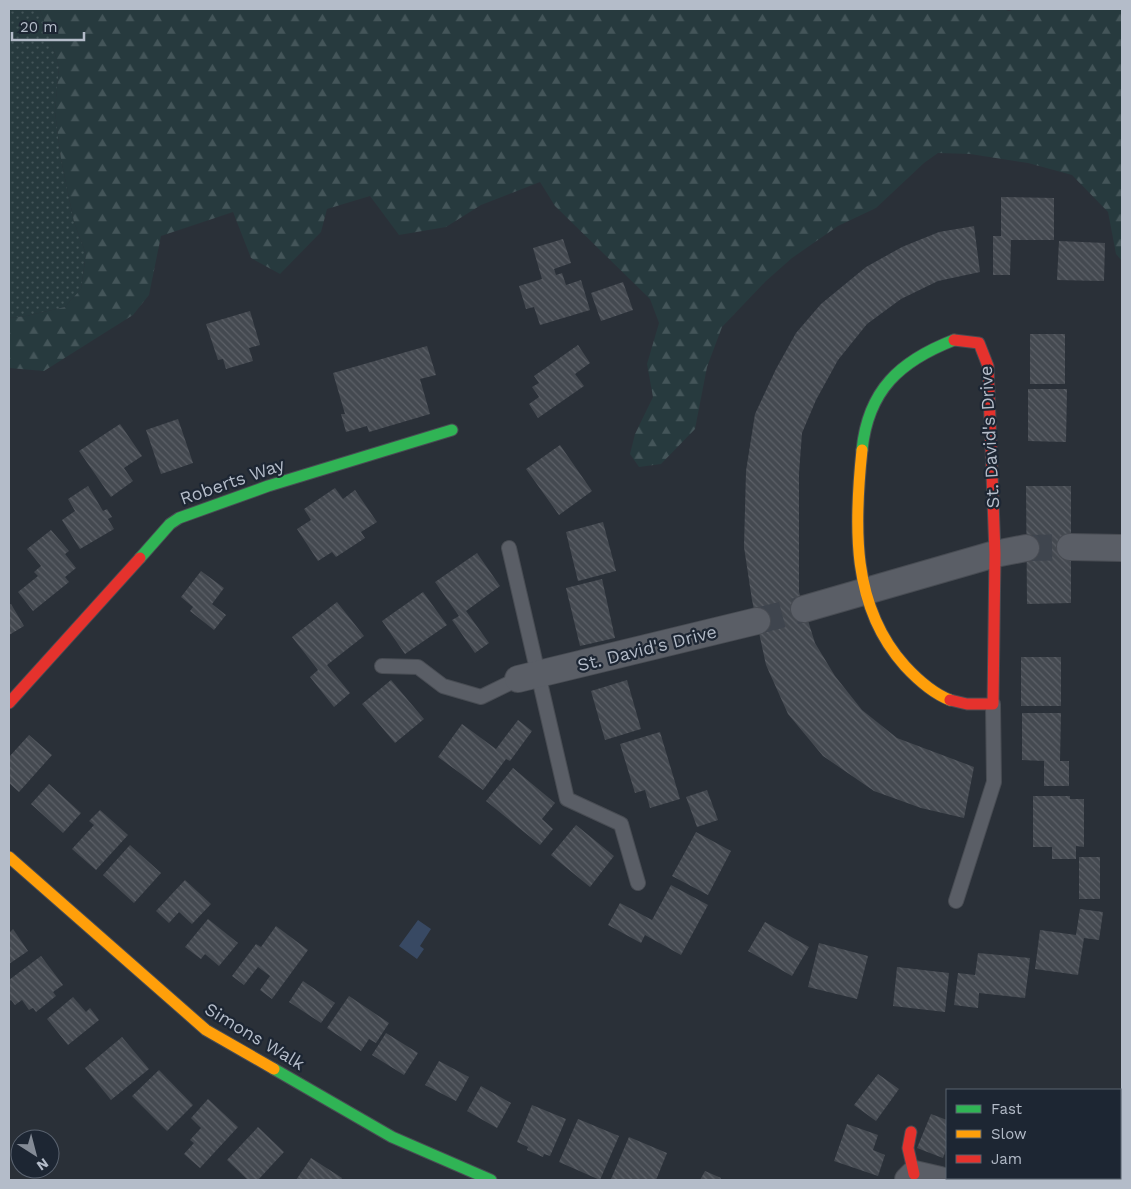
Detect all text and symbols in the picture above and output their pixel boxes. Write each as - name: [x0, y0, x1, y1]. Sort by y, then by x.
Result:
- scale bar: [12, 10, 85, 42]
- text: 20 m: [20, 18, 58, 36]
- street label: St. David's Drive: [975, 365, 1003, 509]
- street label: Roberts Way: [177, 453, 288, 509]
- street label: St. David's Drive: [575, 621, 719, 675]
- street label: Simons Walk: [201, 998, 309, 1074]
- legend: [946, 1089, 1121, 1179]
- text: Fast: [991, 1100, 1023, 1118]
- text: Slow: [991, 1125, 1027, 1143]
- north arrow: [10, 1129, 60, 1179]
- text: Jam: [991, 1150, 1022, 1168]
- text: N: [34, 1155, 52, 1174]

